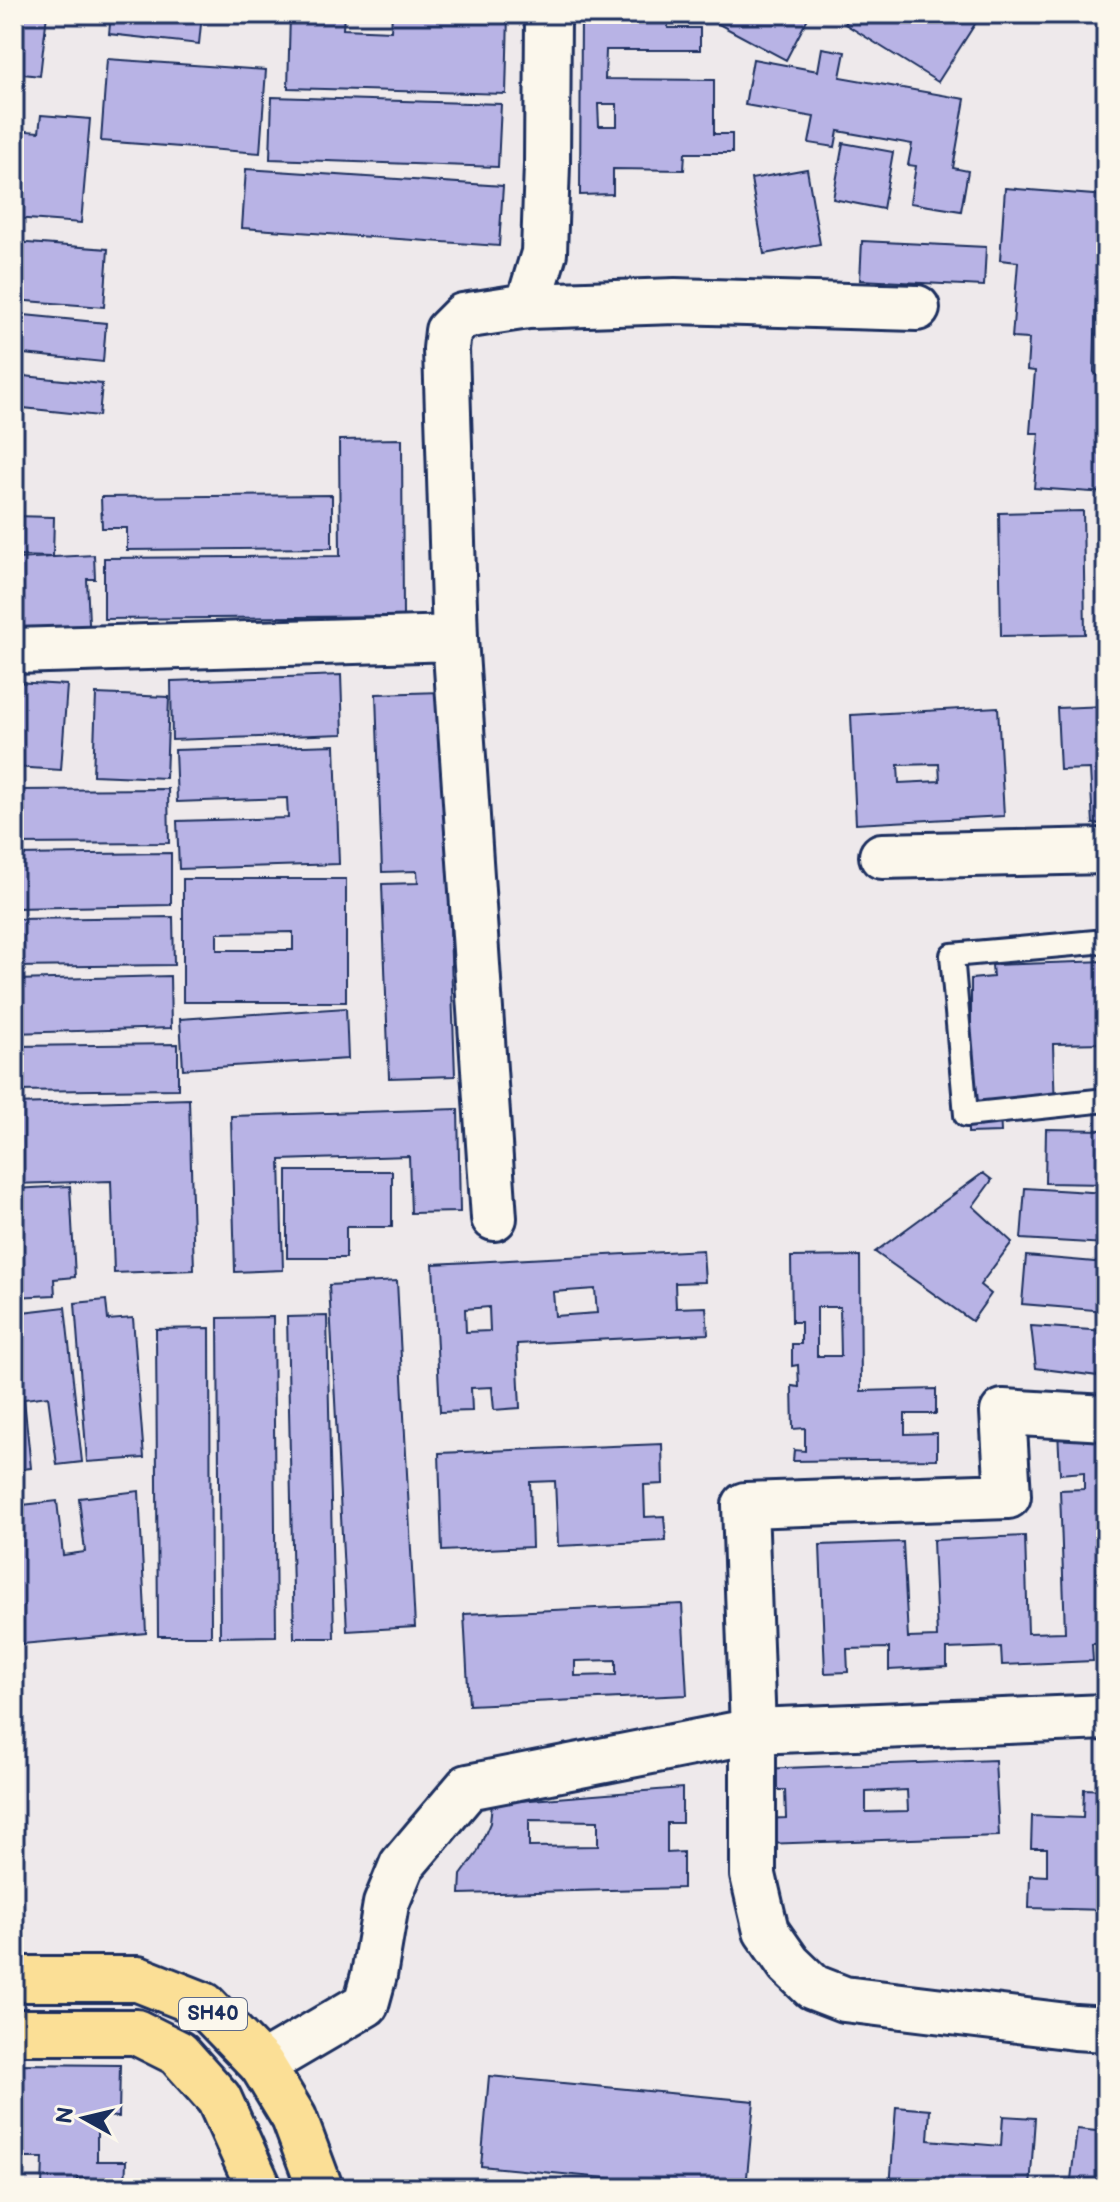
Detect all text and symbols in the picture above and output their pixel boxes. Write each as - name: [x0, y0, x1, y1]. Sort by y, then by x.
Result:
- road number: SH40: [179, 1998, 247, 2030]
- north arrow: [44, 2078, 124, 2158]
- text: N: [51, 2105, 80, 2125]

